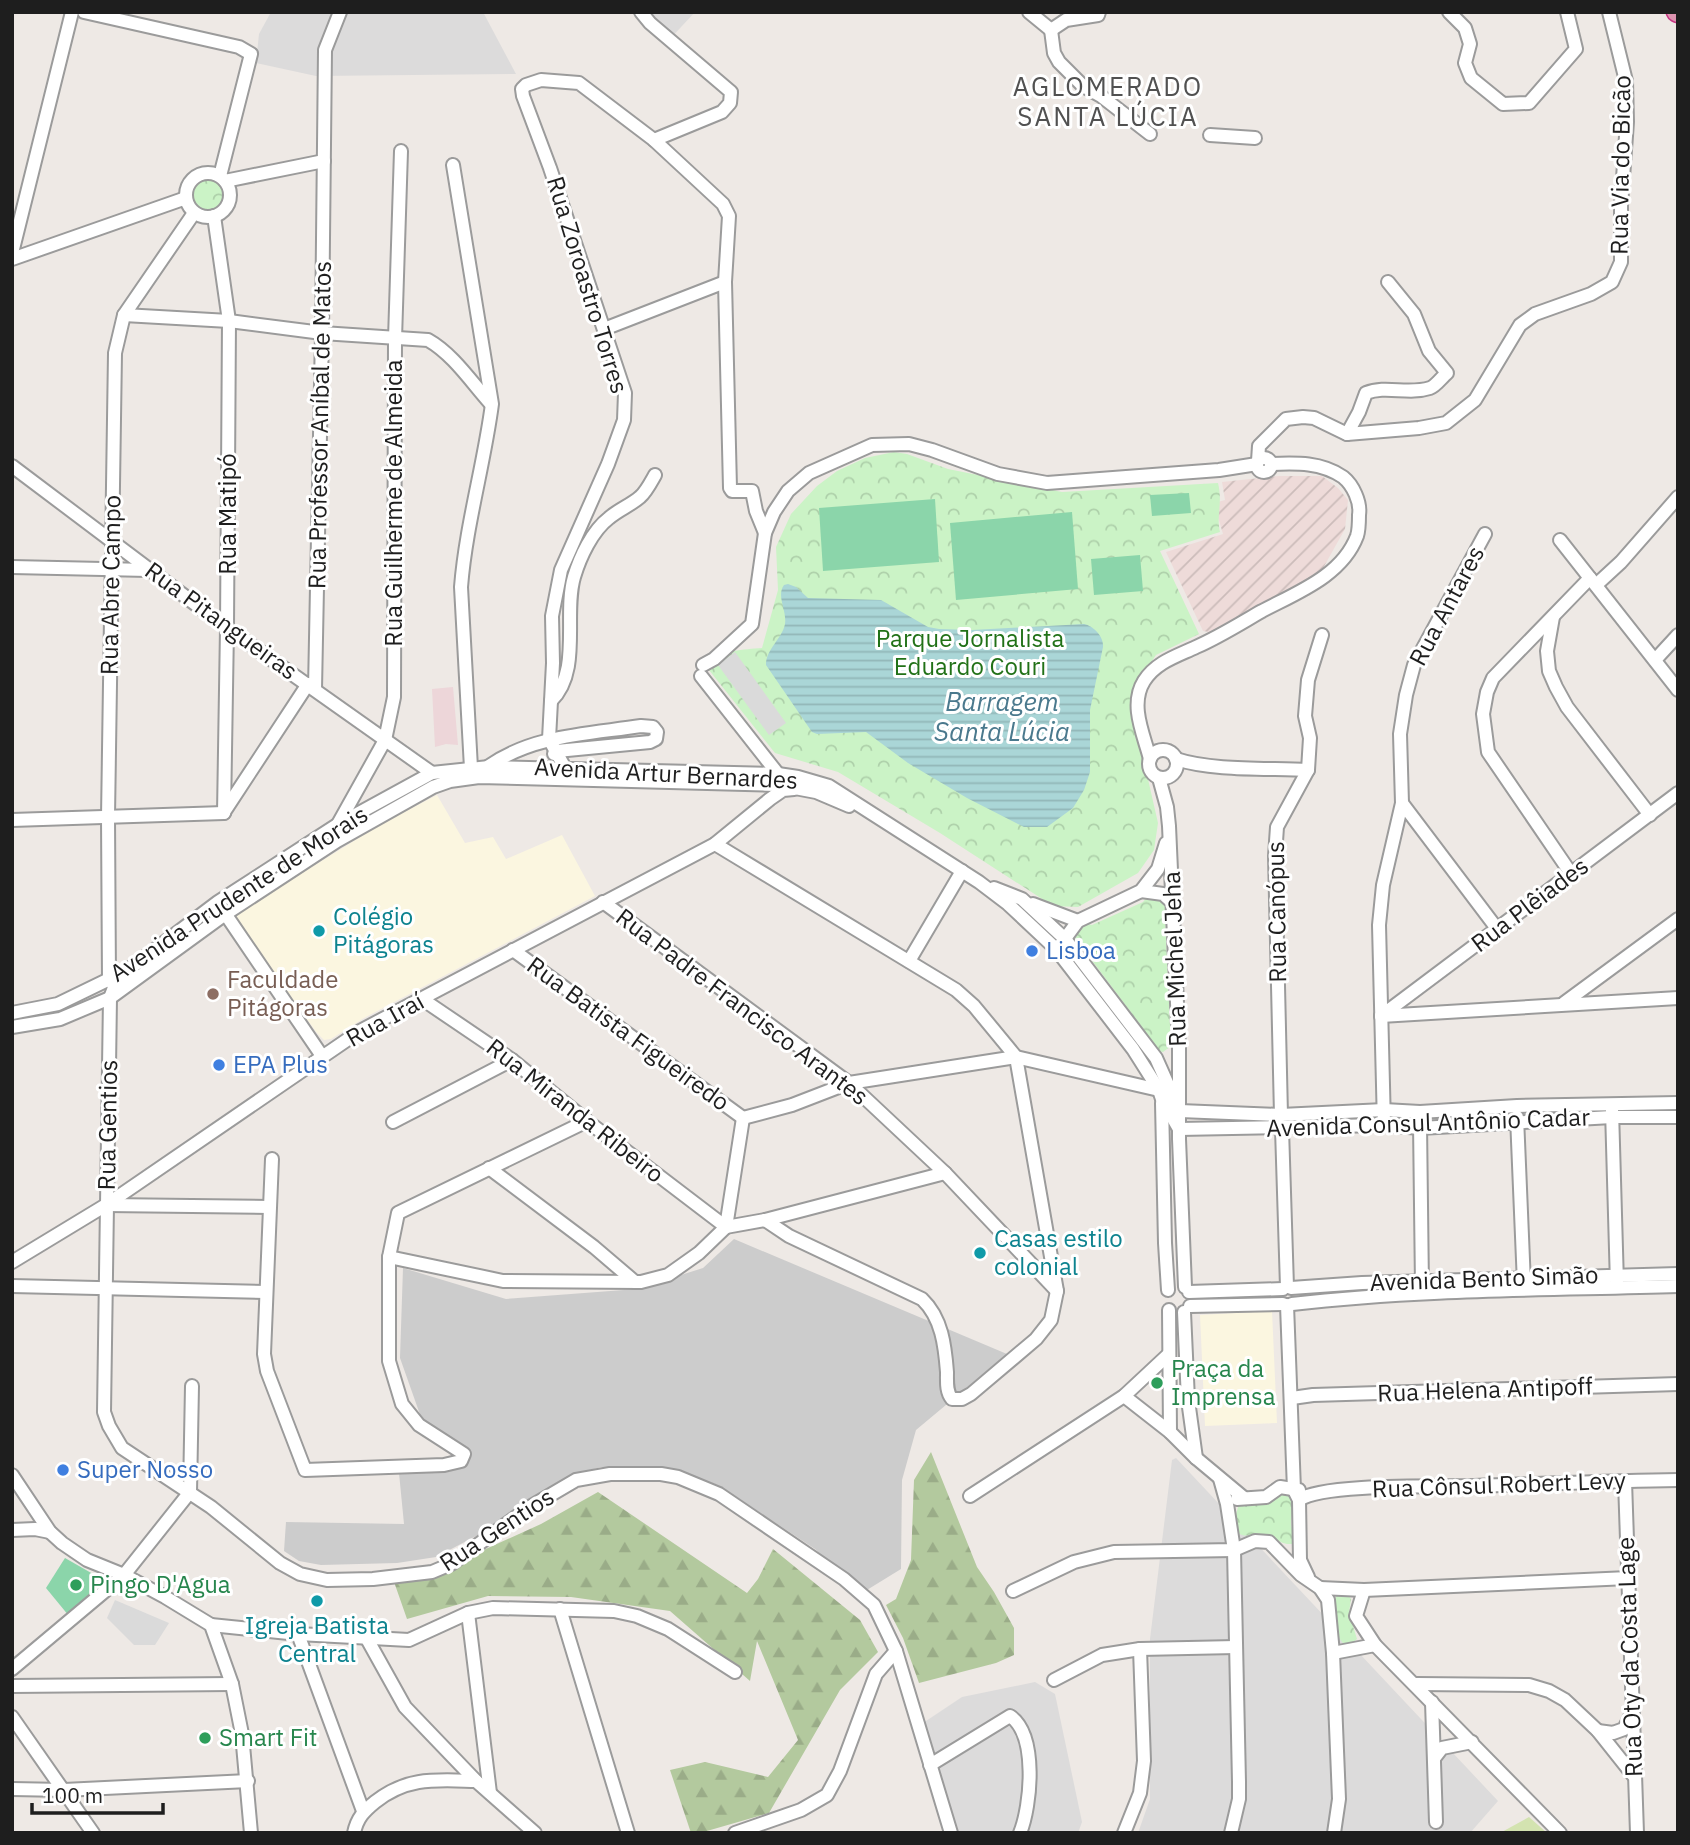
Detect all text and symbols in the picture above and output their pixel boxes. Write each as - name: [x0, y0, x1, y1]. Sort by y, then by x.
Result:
- district label: AGLOMERADO SANTA LÚCIA: [1013, 69, 1203, 133]
- street label: Rua Via do Bicão: [1602, 75, 1638, 255]
- street label: Rua Zoroastro Torres: [540, 172, 636, 397]
- street label: Rua Professor Aníbal de Matos: [300, 261, 338, 589]
- street label: Rua Guilherme de Almeida: [377, 359, 409, 647]
- street label: Rua Matipó: [211, 453, 243, 575]
- street label: Rua Abre Campo: [92, 495, 128, 675]
- street label: Rua Antares: [1401, 540, 1491, 671]
- street label: Rua Pitangueiras: [139, 554, 304, 686]
- park label: Parque Jornalista Eduardo Couri: [876, 622, 1064, 682]
- water label: Barragem Santa Lúcia: [934, 684, 1070, 748]
- street label: Avenida Artur Bernardes: [533, 750, 799, 796]
- street label: Avenida Prudente de Morais: [103, 798, 374, 989]
- street label: Rua Canópus: [1259, 841, 1293, 983]
- street label: Rua Plêiades: [1464, 849, 1595, 959]
- street label: Rua Michel Jeha: [1155, 870, 1193, 1047]
- place label: Colégio Pitágoras: [333, 900, 434, 960]
- street label: Rua Padre Francisco Arantes: [610, 901, 875, 1112]
- marker: Colégio Pitágoras: [311, 923, 327, 939]
- place label: Lisboa: [1046, 934, 1116, 966]
- marker: Lisboa: [1024, 943, 1040, 959]
- street label: Rua Batista Figueiredo: [521, 949, 736, 1118]
- place label: Faculdade Pitágoras: [227, 963, 338, 1023]
- street label: Rua Iraí: [340, 985, 429, 1054]
- marker: Faculdade Pitágoras: [205, 986, 221, 1002]
- street label: Rua Miranda Ribeiro: [480, 1031, 671, 1190]
- place label: EPA Plus: [233, 1048, 328, 1080]
- marker: EPA Plus: [211, 1057, 227, 1073]
- street label: Rua Gentios: [90, 1059, 124, 1191]
- street label: Avenida Consul Antônio Cadar: [1266, 1100, 1591, 1144]
- place label: Casas estilo colonial: [994, 1222, 1123, 1282]
- marker: Casas estilo colonial: [972, 1245, 988, 1261]
- street label: Avenida Bento Simão: [1369, 1258, 1599, 1298]
- place label: Praça da Imprensa: [1171, 1352, 1276, 1412]
- street label: Rua Helena Antipoff: [1377, 1369, 1594, 1409]
- marker: Praça da Imprensa: [1149, 1375, 1165, 1391]
- place label: Super Nosso: [77, 1453, 213, 1485]
- marker: Super Nosso: [55, 1462, 71, 1478]
- street label: Rua Cônsul Robert Levy: [1371, 1464, 1626, 1504]
- street label: Rua Gentios: [433, 1480, 560, 1578]
- street label: Rua Oty da Costa Lage: [1609, 1536, 1649, 1778]
- place label: Pingo D'Agua: [90, 1568, 231, 1600]
- marker: Pingo D'Agua: [68, 1577, 84, 1593]
- marker: Igreja Batista Central: [309, 1593, 325, 1609]
- place label: Igreja Batista Central: [245, 1609, 389, 1669]
- place label: Smart Fit: [219, 1721, 318, 1753]
- marker: Smart Fit: [197, 1730, 213, 1746]
- scale bar: [32, 1772, 163, 1816]
- text: 100 m: [42, 1781, 103, 1809]

